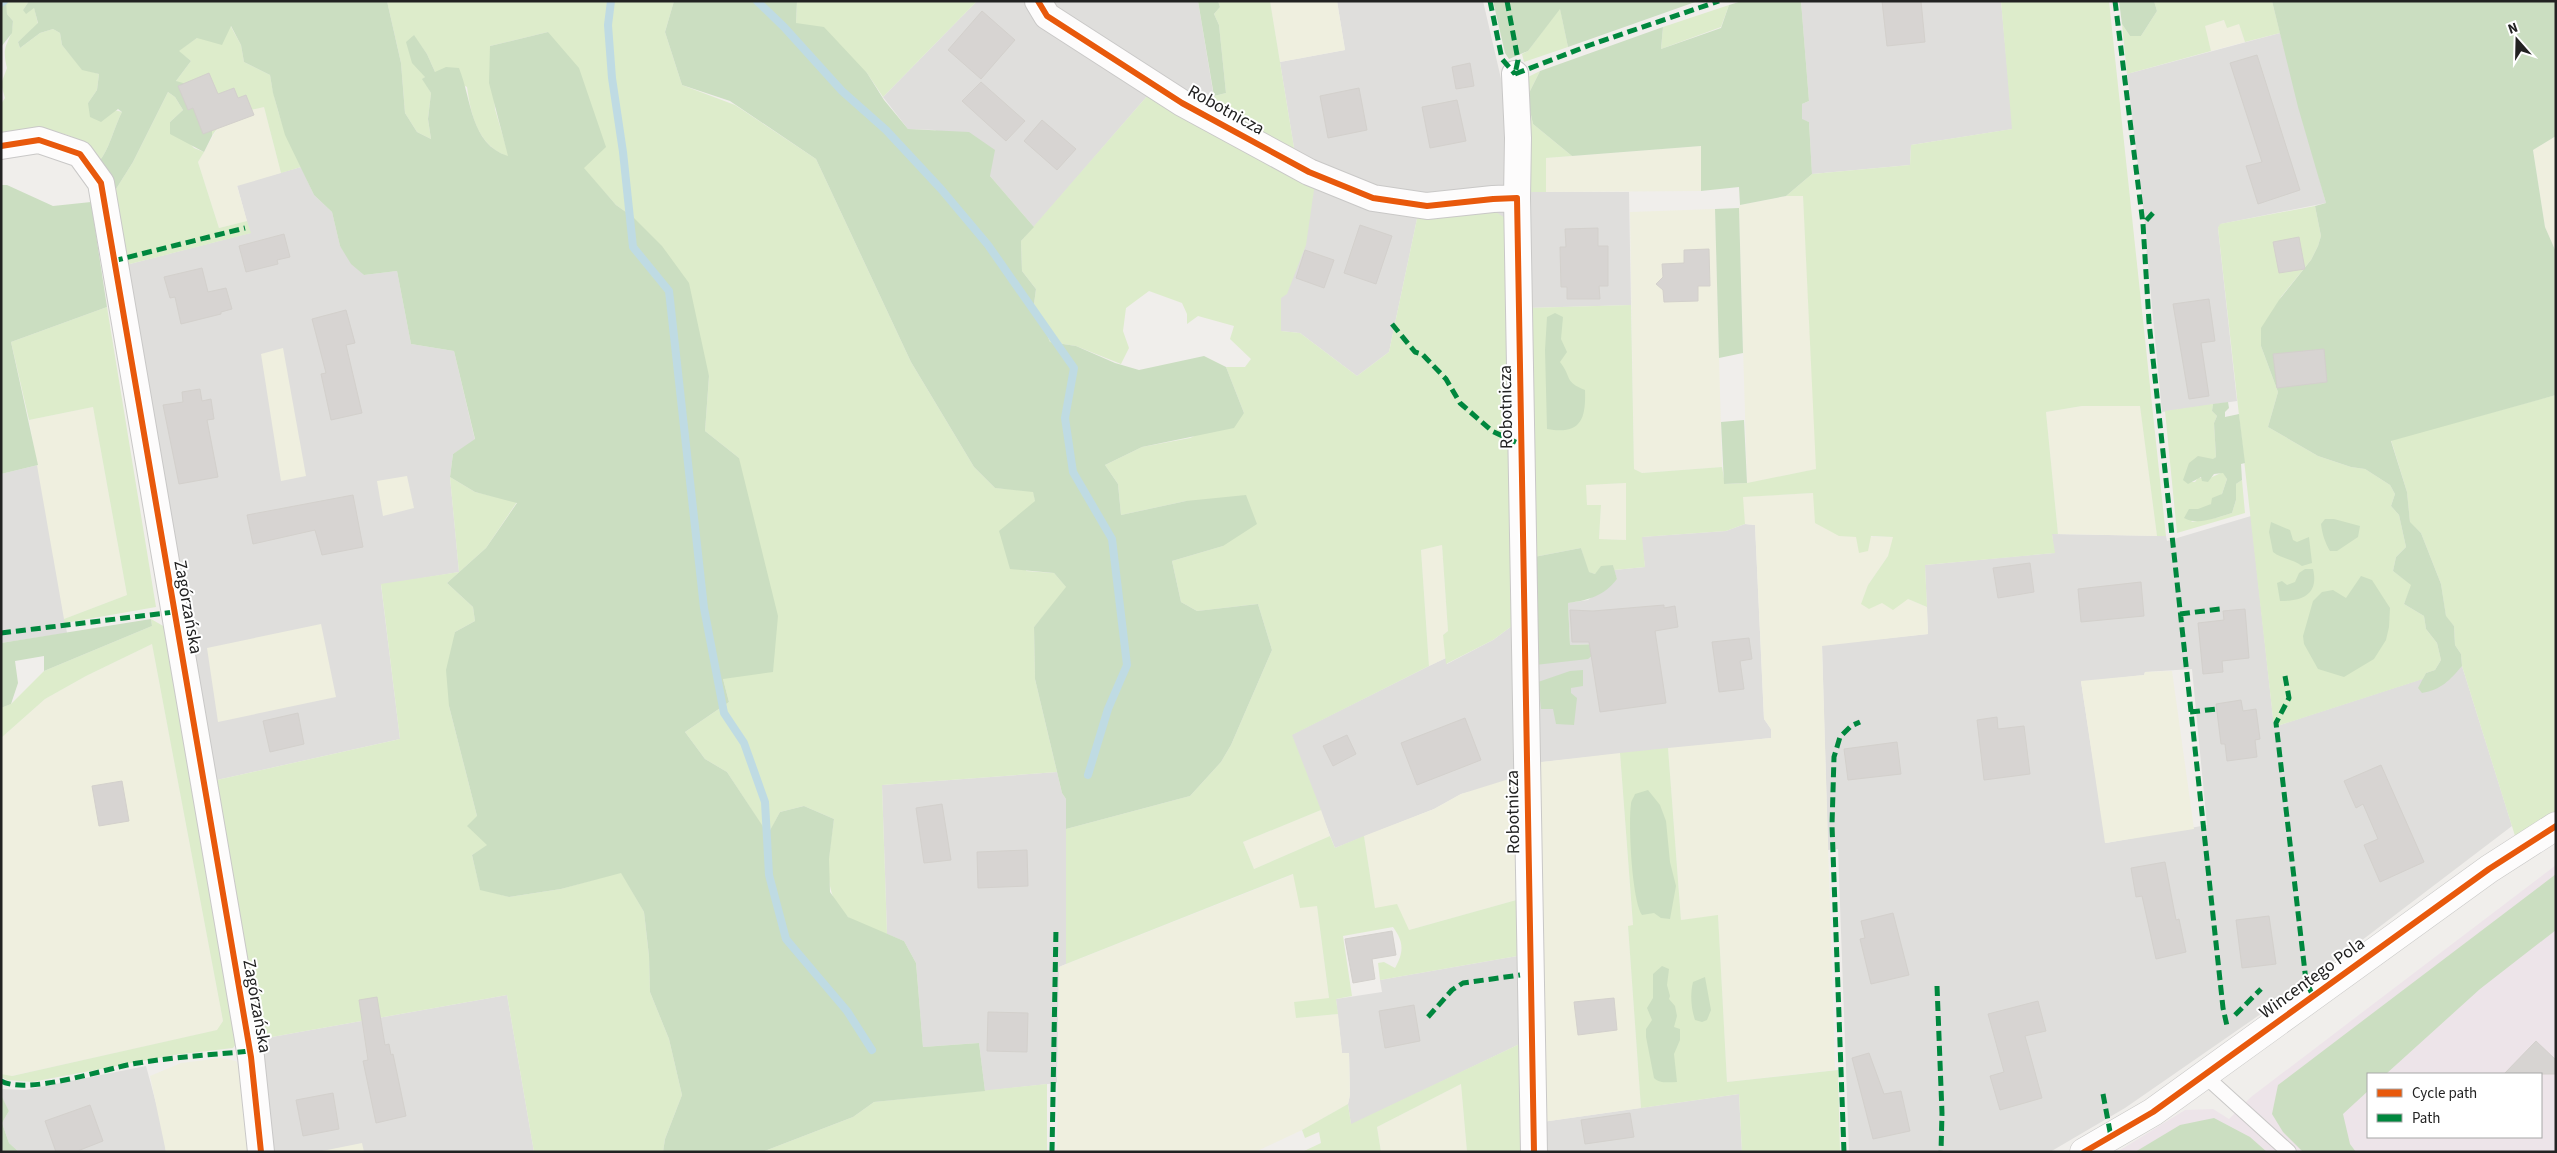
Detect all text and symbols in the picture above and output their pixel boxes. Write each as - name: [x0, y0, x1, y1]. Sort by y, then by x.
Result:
- north arrow: [2492, 15, 2542, 65]
- text: N: [2505, 18, 2521, 40]
- street label: Robotnicza: [1183, 79, 1269, 141]
- street label: Robotnicza: [1493, 365, 1519, 449]
- street label: Zagórzańska: [167, 558, 209, 656]
- street label: Robotnicza: [1500, 770, 1526, 854]
- street label: Wincentego Pola: [2254, 931, 2370, 1025]
- street label: Zagórzańska: [236, 957, 278, 1055]
- legend: [2367, 1073, 2542, 1138]
- text: Cycle path: [2412, 1083, 2477, 1104]
- text: Path: [2412, 1108, 2440, 1129]

